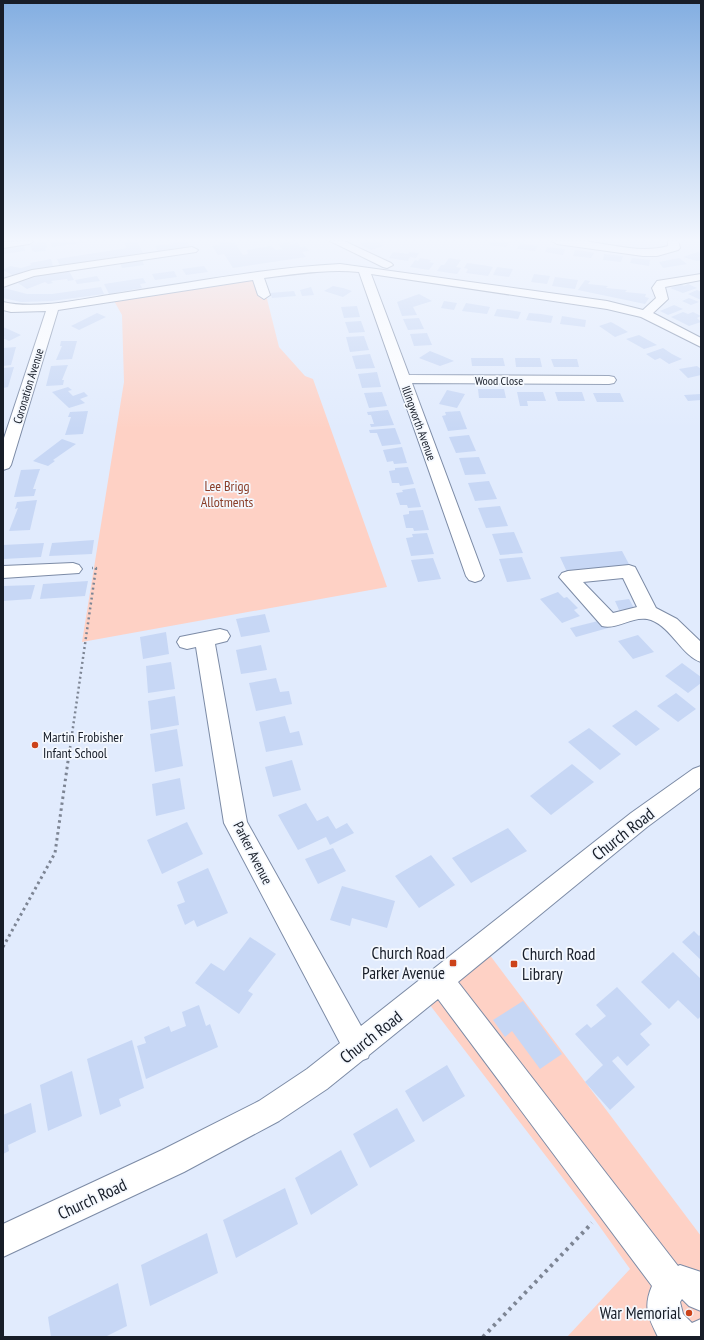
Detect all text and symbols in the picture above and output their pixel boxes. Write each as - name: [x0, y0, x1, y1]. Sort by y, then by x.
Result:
- street label: Coronation Avenue: [9, 347, 47, 425]
- street label: Wood Close: [475, 373, 523, 388]
- street label: Illingworth Avenue: [399, 384, 439, 462]
- park label: Lee Brigg Allotments: [201, 477, 254, 511]
- place label: Martin Frobisher Infant School: [43, 728, 123, 762]
- marker: Martin Frobisher Infant School: [30, 740, 40, 750]
- street label: Church Road: [587, 803, 659, 865]
- street label: Parker Avenue: [229, 818, 277, 888]
- place label: Church Road Parker Avenue: [362, 942, 445, 984]
- place label: Church Road Library: [522, 943, 595, 985]
- marker: Church Road Parker Avenue: [448, 958, 458, 968]
- marker: Church Road Library: [509, 959, 519, 969]
- street label: Church Road: [335, 1006, 407, 1068]
- street label: Church Road: [54, 1174, 130, 1224]
- place label: War Memorial: [600, 1302, 681, 1324]
- marker: War Memorial: [684, 1308, 694, 1318]

